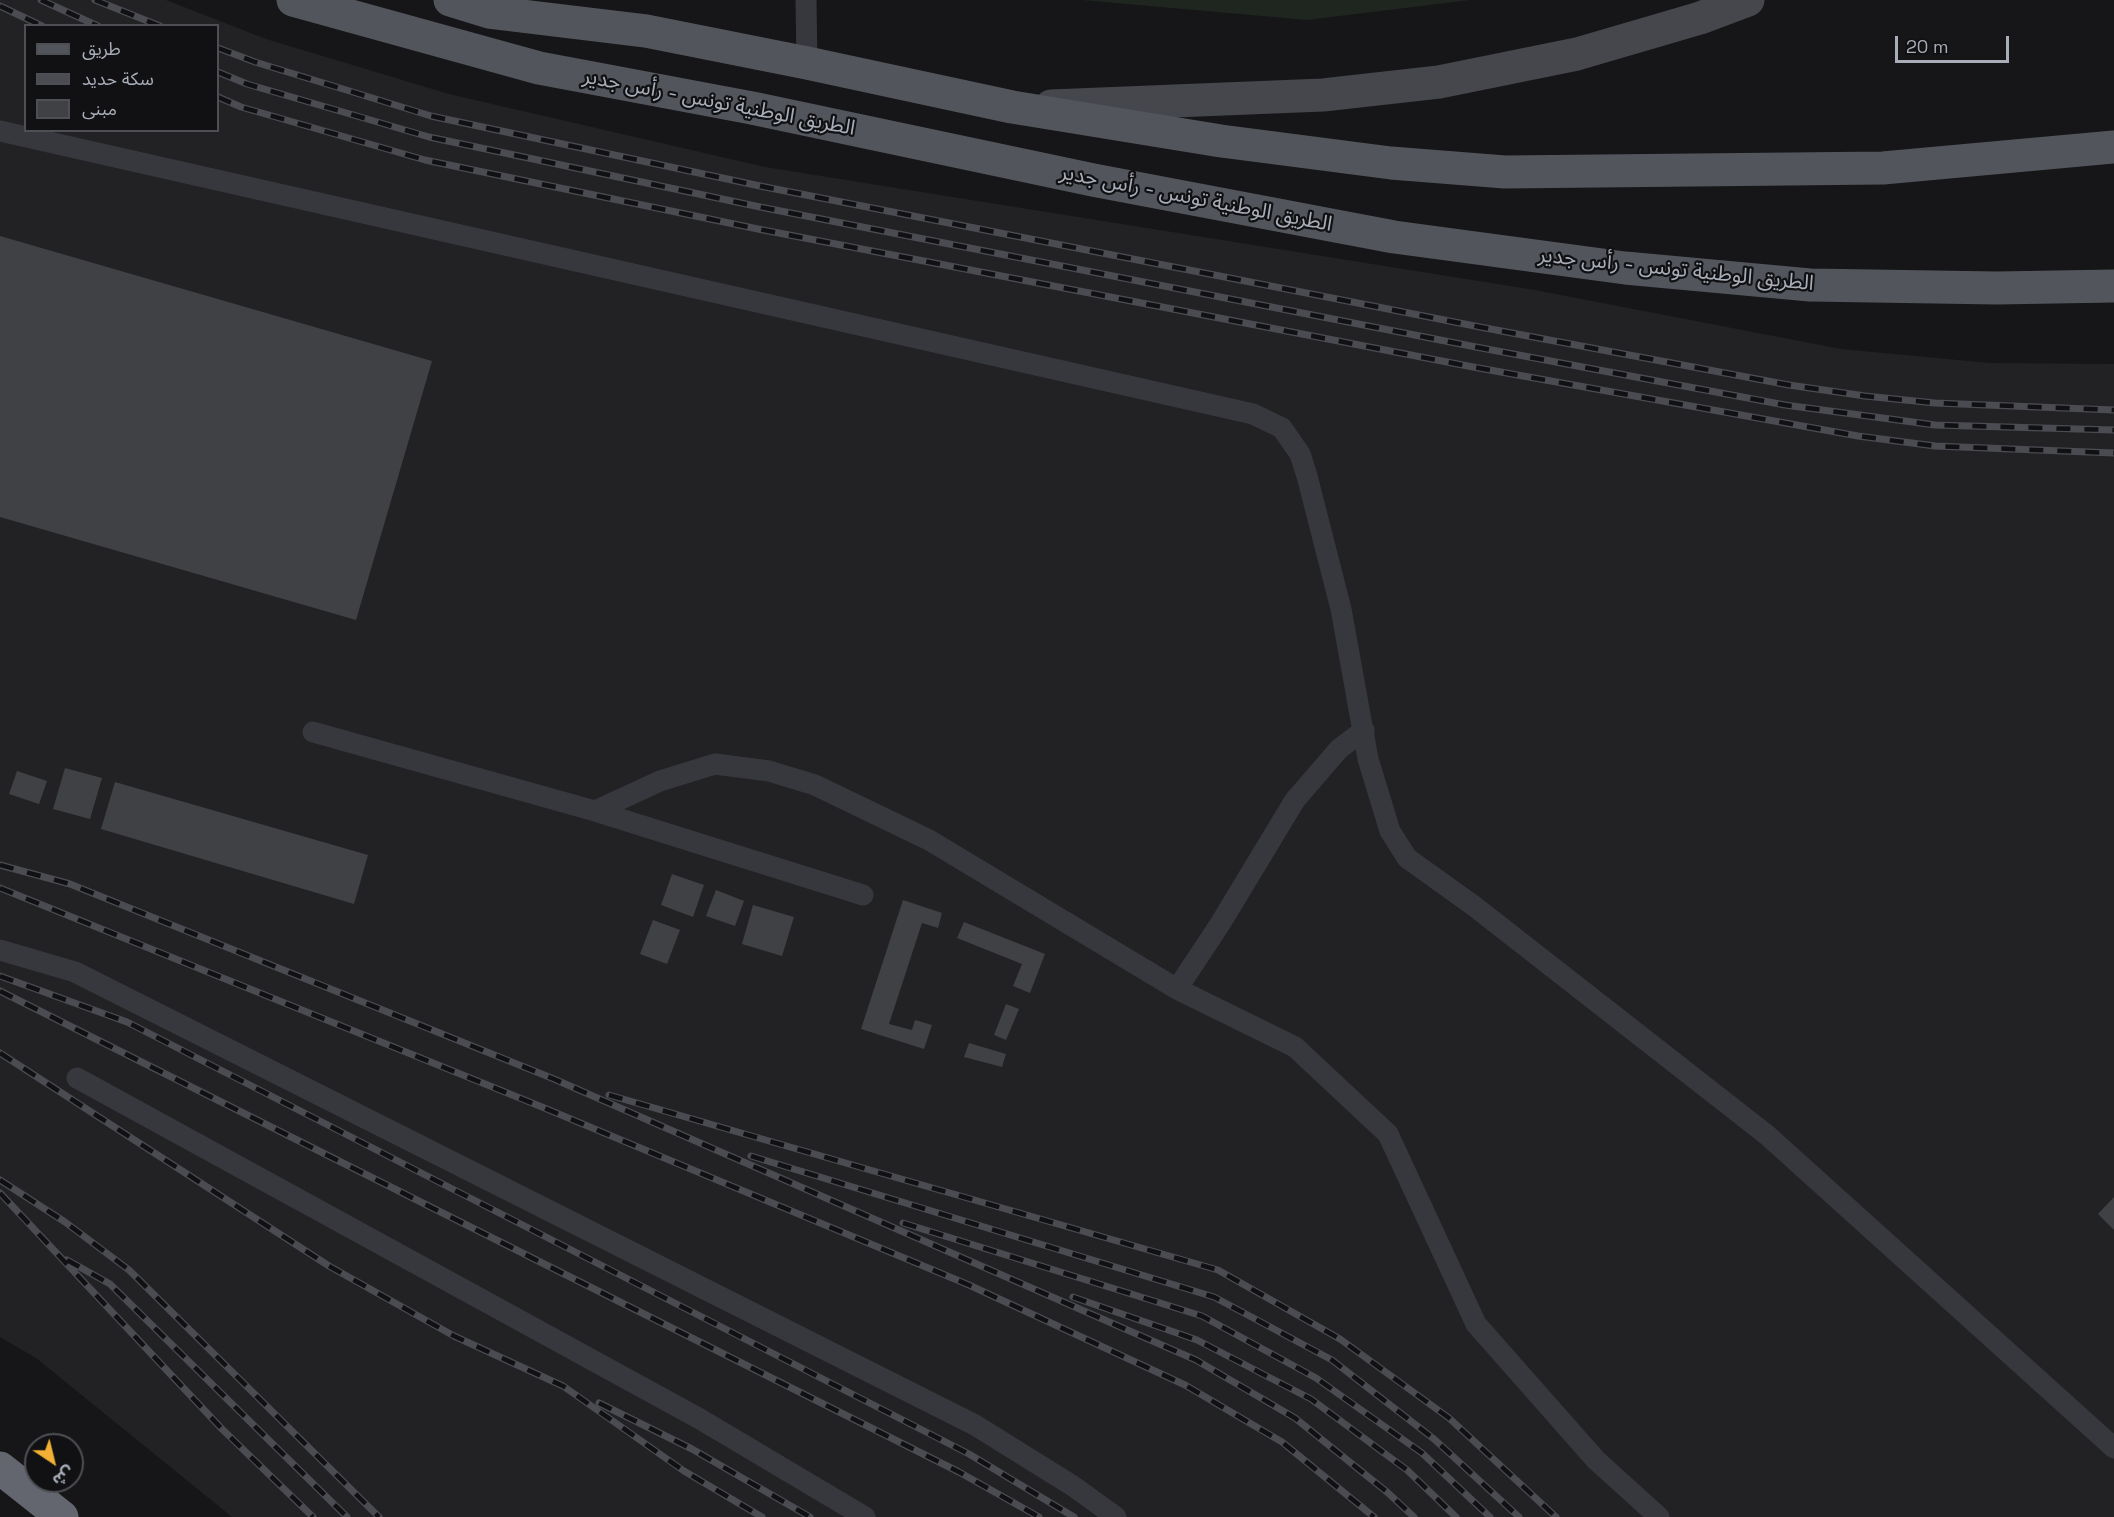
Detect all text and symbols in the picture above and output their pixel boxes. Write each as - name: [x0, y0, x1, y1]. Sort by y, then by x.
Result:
- legend: [24, 24, 219, 132]
- scale bar: [1898, 24, 2012, 62]
- text: 20 m: [1906, 35, 1949, 58]
- text: طريق: [82, 37, 121, 60]
- street label: الطريق الوطنية تونس - رأس جدير: [581, 64, 857, 142]
- text: سكة حديد: [82, 67, 154, 90]
- text: مبنى: [82, 97, 117, 120]
- street label: الطريق الوطنية تونس - رأس جدير: [1058, 160, 1334, 238]
- street label: الطريق الوطنية تونس - رأس جدير: [1537, 243, 1815, 297]
- north arrow: [24, 1433, 84, 1493]
- text: ش: [48, 1462, 78, 1491]

